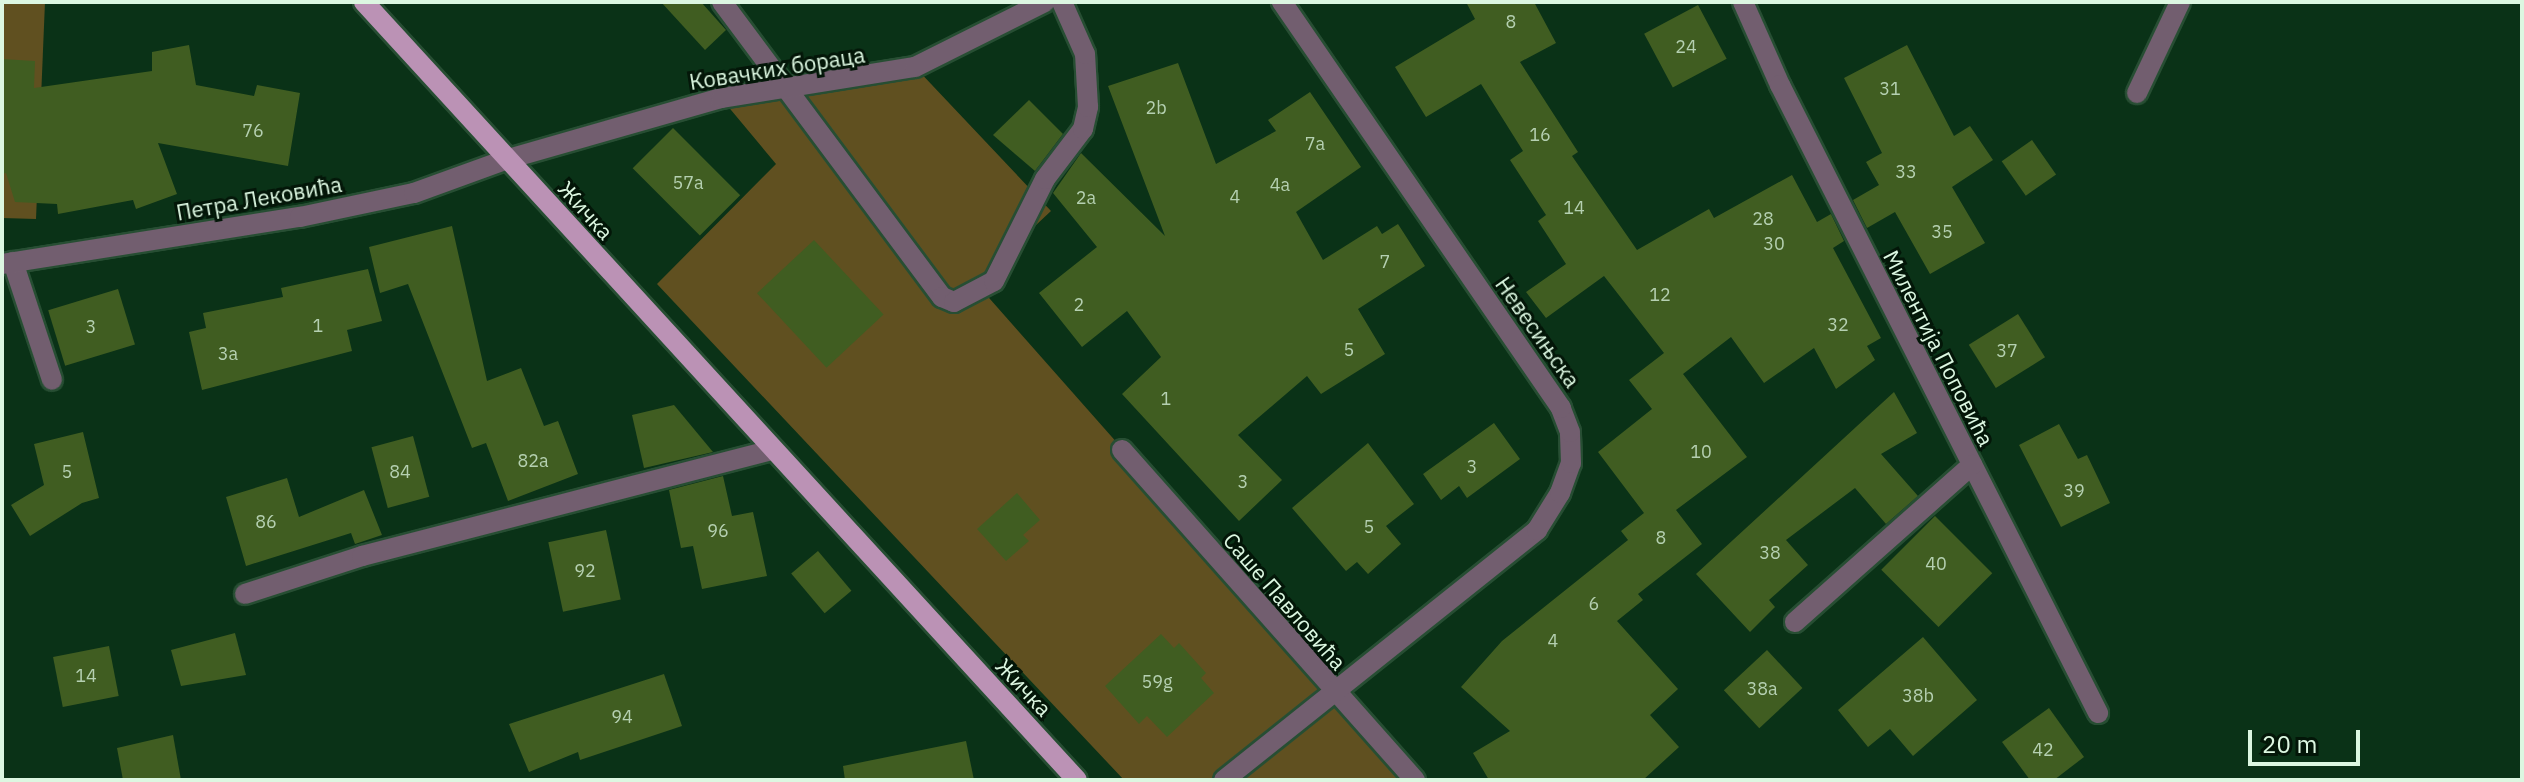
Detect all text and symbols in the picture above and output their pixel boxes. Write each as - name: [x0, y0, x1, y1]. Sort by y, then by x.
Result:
- house number: 8: [1506, 11, 1516, 33]
- house number: 24: [1675, 36, 1697, 58]
- street label: Ковачких бораца: [687, 41, 867, 95]
- house number: 31: [1879, 78, 1901, 100]
- house number: 2b: [1145, 97, 1167, 119]
- house number: 76: [242, 120, 264, 142]
- house number: 16: [1529, 124, 1551, 146]
- house number: 7a: [1305, 133, 1325, 155]
- house number: 33: [1895, 161, 1917, 183]
- street label: Петра Лековића: [174, 170, 344, 226]
- house number: 57a: [672, 172, 704, 194]
- house number: 4a: [1270, 174, 1290, 196]
- street label: Жичка: [553, 175, 619, 245]
- house number: 4: [1230, 186, 1240, 208]
- house number: 2a: [1076, 187, 1096, 209]
- house number: 14: [1563, 197, 1585, 219]
- house number: 28: [1752, 208, 1774, 230]
- house number: 35: [1931, 221, 1953, 243]
- house number: 30: [1763, 233, 1785, 255]
- street label: Милентија Поповића: [1878, 246, 2000, 450]
- house number: 7: [1380, 251, 1390, 273]
- street label: Невесињска: [1490, 272, 1586, 392]
- house number: 12: [1649, 284, 1671, 306]
- house number: 2: [1074, 294, 1084, 316]
- house number: 32: [1827, 314, 1849, 336]
- house number: 1: [313, 315, 323, 337]
- house number: 3: [86, 316, 96, 338]
- house number: 5: [1344, 339, 1354, 361]
- house number: 37: [1996, 340, 2018, 362]
- house number: 3a: [218, 343, 238, 365]
- house number: 1: [1161, 388, 1171, 410]
- house number: 10: [1690, 441, 1712, 463]
- house number: 82a: [517, 450, 549, 472]
- house number: 3: [1467, 456, 1477, 478]
- house number: 5: [62, 461, 72, 483]
- house number: 84: [389, 461, 411, 483]
- house number: 3: [1238, 471, 1248, 493]
- house number: 39: [2063, 480, 2085, 502]
- house number: 86: [255, 511, 277, 533]
- house number: 5: [1364, 516, 1374, 538]
- house number: 96: [707, 520, 729, 542]
- street label: Саше Павловића: [1218, 527, 1352, 675]
- house number: 8: [1656, 527, 1666, 549]
- house number: 38: [1759, 542, 1781, 564]
- house number: 40: [1925, 553, 1947, 575]
- house number: 92: [574, 560, 596, 582]
- house number: 6: [1589, 593, 1599, 615]
- house number: 4: [1548, 630, 1558, 652]
- street label: Жичка: [991, 653, 1057, 721]
- house number: 14: [75, 665, 97, 687]
- house number: 59g: [1141, 671, 1173, 693]
- house number: 38a: [1746, 678, 1778, 700]
- house number: 38b: [1902, 685, 1934, 707]
- house number: 94: [611, 706, 633, 728]
- scale bar: [2252, 714, 2364, 764]
- text: 20 m: [2262, 728, 2317, 760]
- house number: 42: [2032, 739, 2054, 761]

